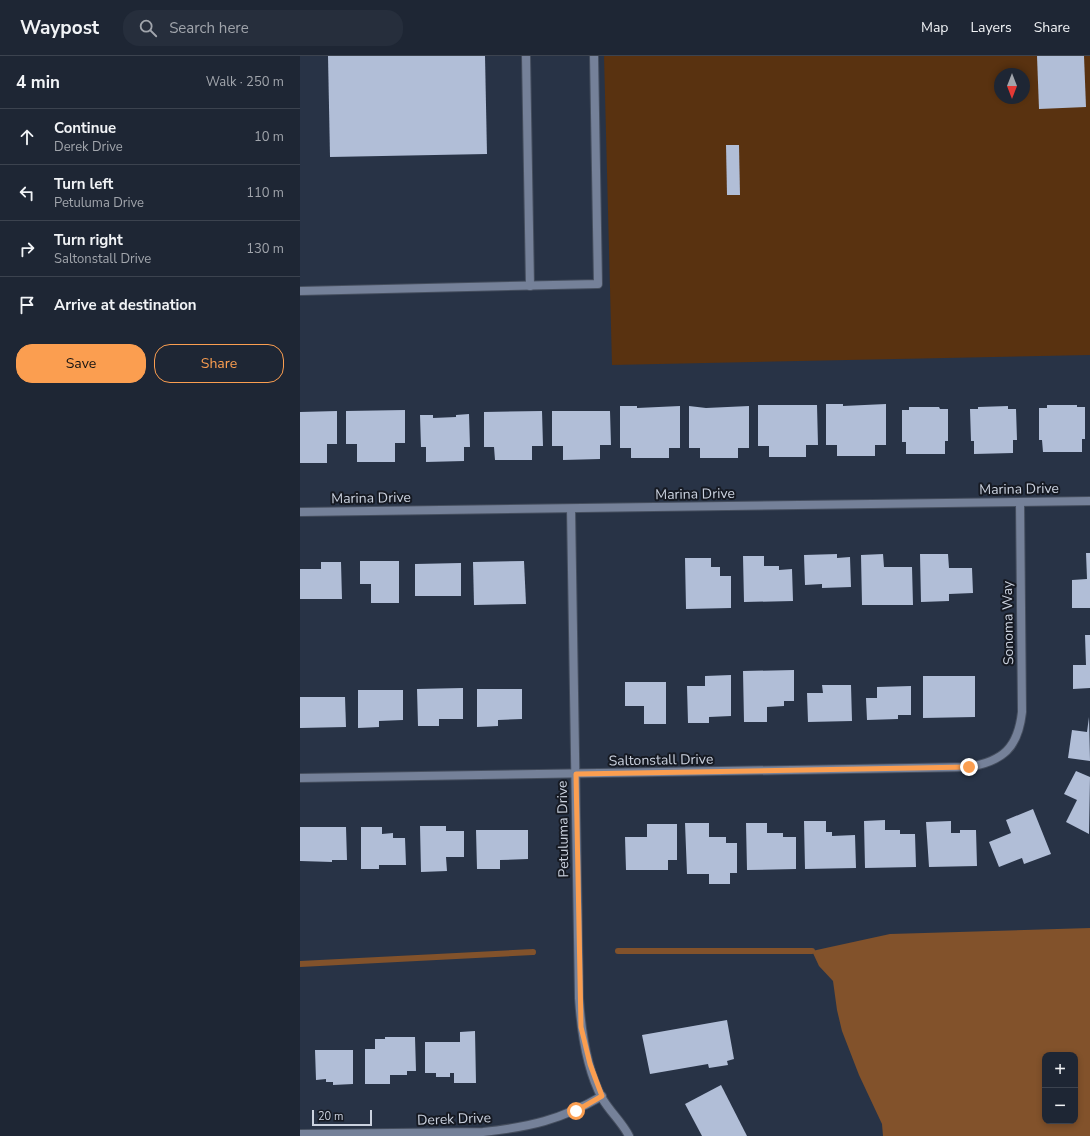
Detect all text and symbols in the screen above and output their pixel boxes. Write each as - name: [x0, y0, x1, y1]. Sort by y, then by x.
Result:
- search box: [123, 10, 403, 46]
- text: Waypost: [20, 15, 99, 41]
- icon: search: [137, 17, 159, 39]
- text: Search here: [169, 18, 249, 38]
- text: Map: [921, 18, 948, 37]
- text: Layers: [970, 18, 1012, 37]
- text: Share: [1034, 18, 1070, 37]
- north arrow: [994, 68, 1030, 104]
- text: 4 min: [16, 71, 60, 94]
- text: Walk · 250 m: [206, 73, 284, 91]
- text: Continue: [54, 118, 116, 138]
- icon: ahead: [16, 126, 38, 148]
- text: 10 m: [254, 128, 284, 146]
- text: Derek Drive: [54, 138, 123, 156]
- text: Turn left: [54, 174, 113, 194]
- icon: left: [16, 182, 38, 204]
- text: 110 m: [246, 184, 284, 202]
- text: Petuluma Drive: [54, 194, 144, 212]
- text: Turn right: [54, 230, 123, 250]
- icon: right: [16, 238, 38, 260]
- text: 130 m: [246, 240, 284, 258]
- text: Saltonstall Drive: [54, 250, 151, 268]
- icon: arrive: [16, 294, 38, 316]
- text: Arrive at destination: [54, 295, 197, 315]
- button: Save: [16, 344, 146, 383]
- button: Share: [154, 344, 284, 383]
- street label: Marina Drive: [979, 479, 1059, 499]
- street label: Marina Drive: [655, 484, 735, 504]
- street label: Marina Drive: [331, 488, 411, 508]
- street label: Sonoma Way: [998, 580, 1018, 665]
- street label: Saltonstall Drive: [608, 750, 714, 770]
- route end: [960, 758, 978, 776]
- street label: Petuluma Drive: [553, 780, 573, 878]
- map controls: [1042, 1052, 1078, 1124]
- button: +: [1042, 1052, 1078, 1088]
- button: −: [1042, 1088, 1078, 1124]
- route start: [567, 1102, 585, 1120]
- scale bar: [312, 1108, 372, 1127]
- street label: Derek Drive: [417, 1108, 491, 1130]
- text: 20 m: [318, 1109, 343, 1124]

